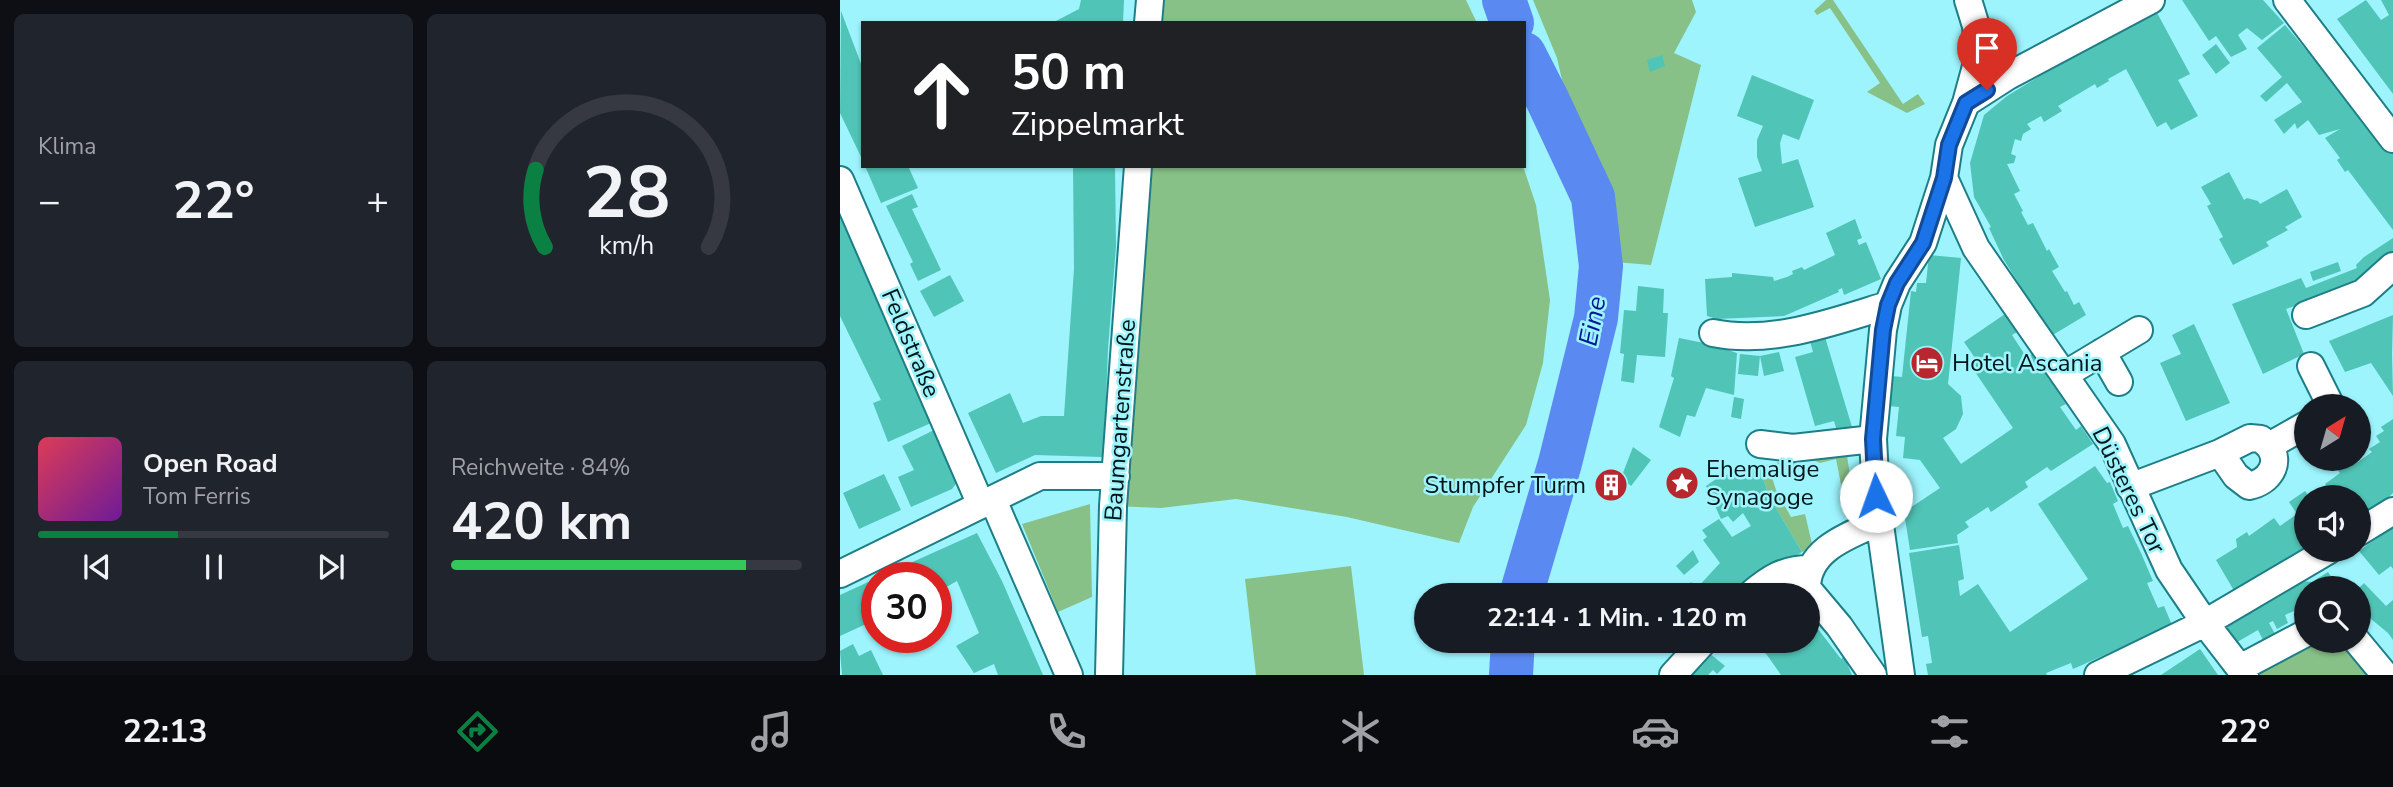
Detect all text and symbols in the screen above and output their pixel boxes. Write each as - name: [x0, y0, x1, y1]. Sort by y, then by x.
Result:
- pin: [1957, 18, 2017, 90]
- icon: arrive: [1968, 29, 2006, 67]
- text: 50 m: [1011, 39, 1126, 106]
- icon: ahead: [896, 49, 987, 140]
- text: Zippelmarkt: [1011, 103, 1184, 146]
- text: Klima: [38, 131, 96, 162]
- text: 28: [583, 143, 670, 243]
- text: 22°: [172, 165, 255, 236]
- text: −: [38, 176, 61, 227]
- text: +: [366, 176, 389, 227]
- text: km/h: [599, 228, 654, 262]
- street label: Feldstraße: [874, 284, 948, 402]
- water label: Eine: [1571, 293, 1614, 349]
- street label: Baumgartenstraße: [1097, 318, 1143, 522]
- hotel icon: Hotel Ascania: [1908, 344, 1946, 382]
- place label: Hotel Ascania: [1952, 347, 2102, 379]
- north arrow: [2294, 394, 2371, 471]
- map controls: [2294, 394, 2371, 653]
- street label: Düsteres Tor: [2085, 421, 2174, 559]
- text: Open Road: [143, 446, 278, 481]
- text: Reichweite · 84%: [451, 452, 630, 483]
- place label: Ehemalige Synagoge: [1706, 453, 1819, 513]
- position arrow: [1839, 459, 1913, 533]
- place icon: Ehemalige Synagoge: [1663, 464, 1701, 502]
- building icon: Stumpfer Turm: [1592, 466, 1630, 504]
- place label: Stumpfer Turm: [1425, 469, 1586, 501]
- text: Tom Ferris: [143, 481, 251, 512]
- button: sound: [2294, 485, 2371, 562]
- text: 420 km: [451, 486, 632, 557]
- icon: previous: [78, 548, 116, 586]
- icon: pause: [195, 548, 233, 586]
- icon: next: [312, 548, 350, 586]
- speed limit sign: 30: [861, 562, 952, 653]
- button: search: [2294, 576, 2371, 653]
- text: 22:14 · 1 Min. · 120 m: [1487, 600, 1747, 635]
- icon: directions: [453, 707, 502, 756]
- icon: music: [747, 707, 796, 756]
- icon: phone: [1042, 707, 1091, 756]
- icon: climate: [1336, 707, 1385, 756]
- icon: car: [1631, 707, 1680, 756]
- icon: filters: [1925, 707, 1974, 756]
- text: 22:13: [123, 710, 207, 753]
- text: 22°: [2220, 710, 2270, 753]

